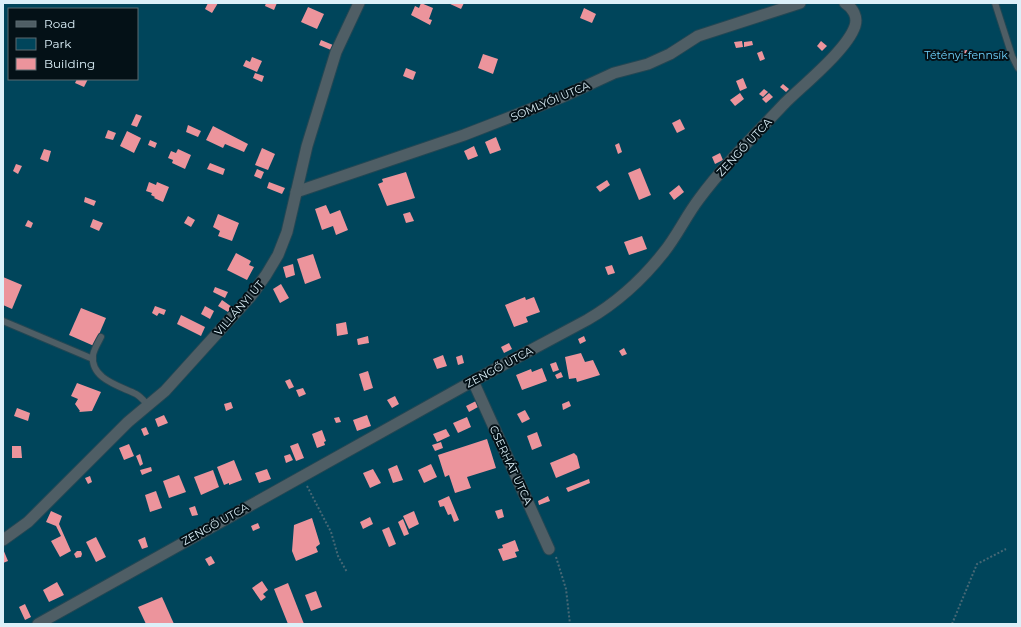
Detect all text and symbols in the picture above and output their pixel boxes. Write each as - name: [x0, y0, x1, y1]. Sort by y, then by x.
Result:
- legend: [8, 8, 138, 80]
- text: Road: [44, 16, 75, 31]
- text: Park: [44, 36, 72, 51]
- park label: Tétényi-fennsík: [924, 48, 1008, 62]
- text: Building: [44, 56, 95, 71]
- street label: SOMLYÓI UTCA: [508, 78, 592, 124]
- street label: ZENGŐ UTCA: [714, 115, 775, 179]
- street label: VILLÁNYI ÚT: [211, 277, 267, 338]
- street label: ZENGŐ UTCA: [463, 343, 535, 391]
- street label: CSERHÁT UTCA: [487, 423, 536, 507]
- street label: ZENGŐ UTCA: [179, 500, 251, 548]

